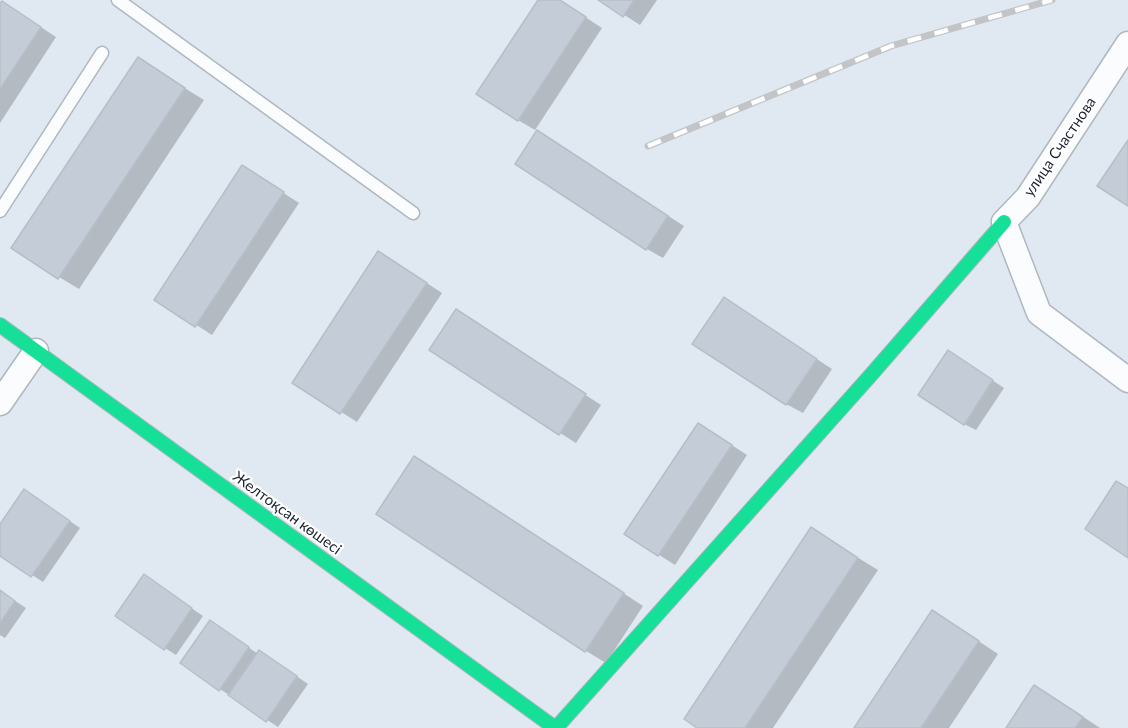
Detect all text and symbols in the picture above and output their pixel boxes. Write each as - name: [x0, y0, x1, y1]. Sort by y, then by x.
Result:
- street label: улица Счастнова: [1020, 94, 1100, 200]
- street label: Желтоқсан көшесі: [229, 468, 345, 558]

